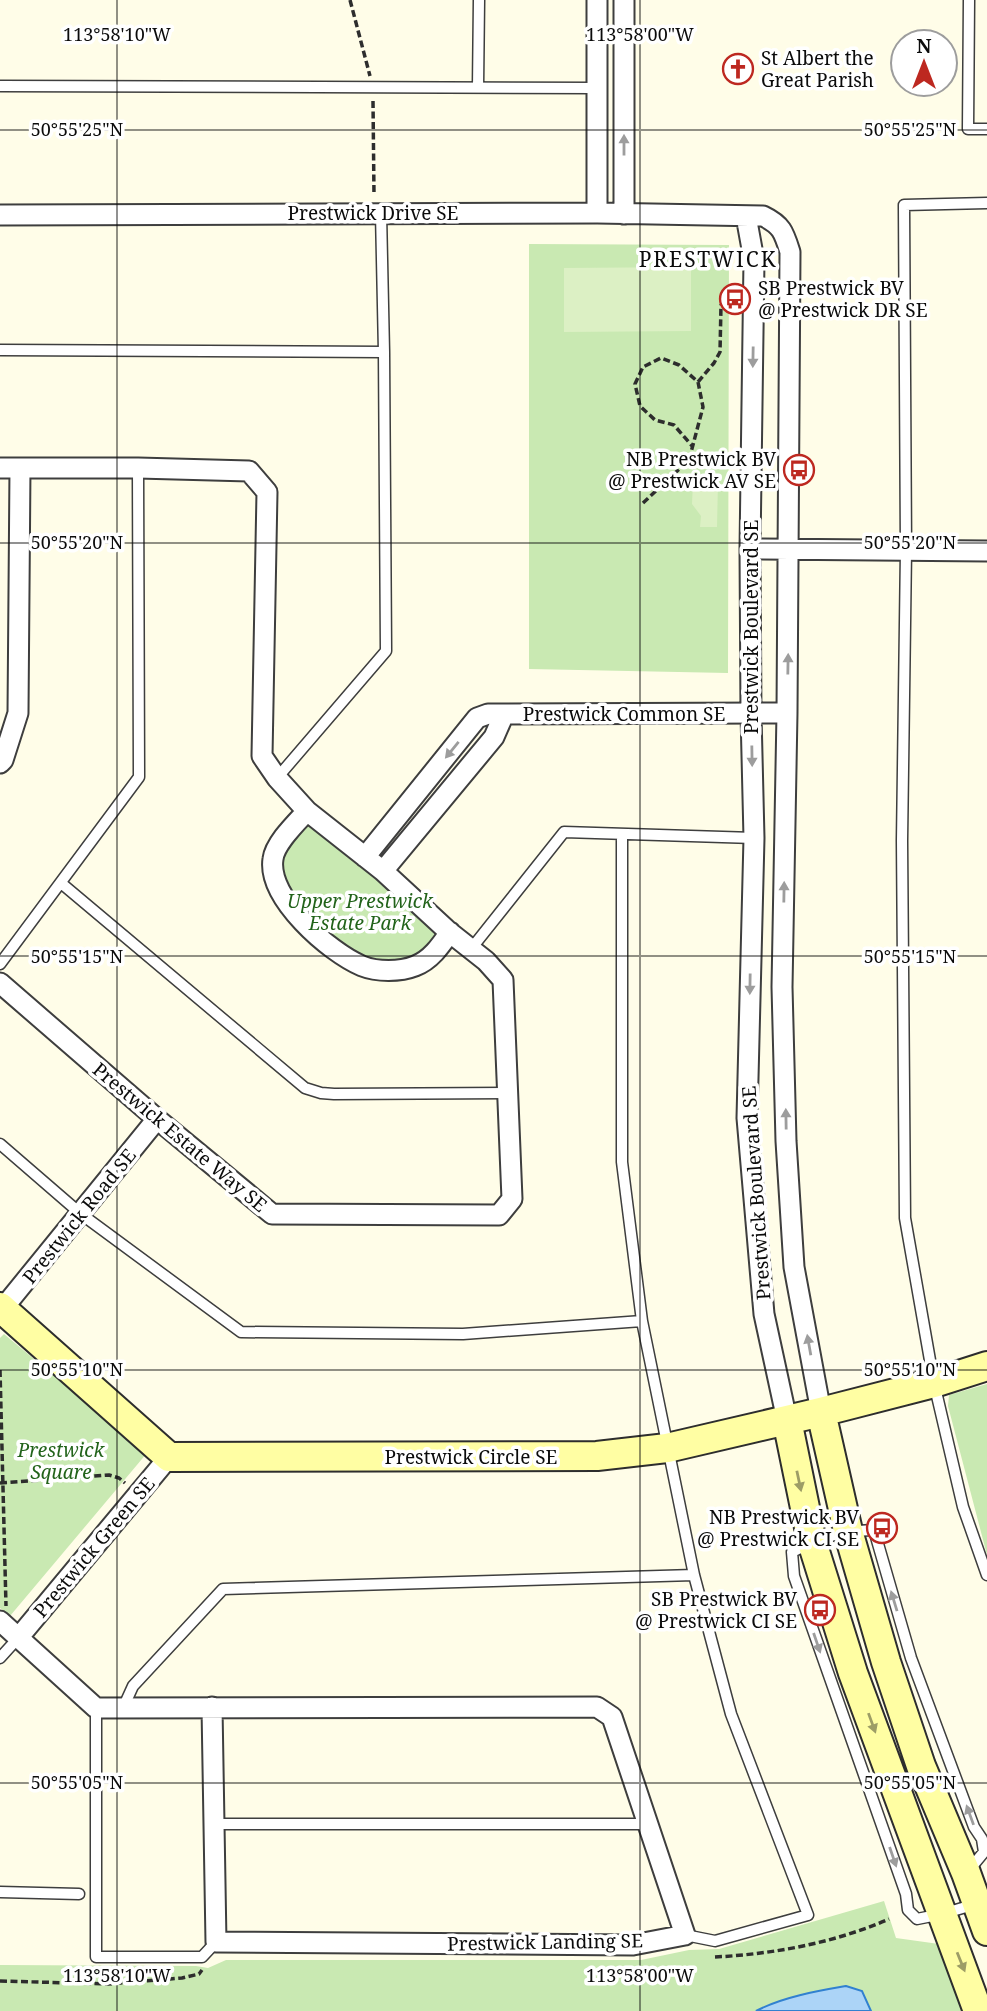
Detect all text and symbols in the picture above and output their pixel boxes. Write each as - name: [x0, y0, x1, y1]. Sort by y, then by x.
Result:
- text: 113°58'10"W: [63, 22, 171, 46]
- text: 113°58'00"W: [586, 22, 694, 46]
- north arrow: [889, 28, 959, 98]
- text: N: [917, 33, 932, 59]
- place label: St Albert the Great Parish: [761, 45, 874, 93]
- church icon: St Albert the Great Parish: [721, 52, 755, 86]
- text: 50°55'25"N: [31, 117, 124, 141]
- text: 50°55'25"N: [864, 117, 957, 141]
- one-way arrow: [618, 134, 630, 156]
- street label: Prestwick Drive SE: [288, 200, 459, 226]
- district label: PRESTWICK: [639, 245, 777, 273]
- place label: SB Prestwick BV @ Prestwick DR SE: [758, 275, 928, 323]
- bus stop icon: SB Prestwick BV @ Prestwick DR SE: [718, 282, 752, 316]
- one-way arrow: [747, 346, 759, 368]
- place label: NB Prestwick BV @ Prestwick AV SE: [608, 446, 776, 494]
- bus stop icon: NB Prestwick BV @ Prestwick AV SE: [782, 453, 816, 487]
- street label: Prestwick Boulevard SE: [738, 520, 764, 734]
- text: 50°55'20"N: [31, 530, 124, 554]
- text: 50°55'20"N: [864, 530, 957, 554]
- one-way arrow: [782, 653, 794, 675]
- street label: Prestwick Common SE: [523, 701, 725, 727]
- one-way arrow: [444, 740, 459, 758]
- one-way arrow: [746, 745, 758, 767]
- one-way arrow: [778, 880, 790, 902]
- park label: Upper Prestwick Estate Park: [287, 888, 434, 936]
- text: 50°55'15"N: [31, 944, 124, 968]
- text: 50°55'15"N: [864, 944, 957, 968]
- one-way arrow: [744, 973, 756, 995]
- street label: Prestwick Estate Way SE: [87, 1056, 273, 1218]
- street label: Prestwick Boulevard SE: [736, 1085, 776, 1301]
- one-way arrow: [780, 1108, 791, 1130]
- street label: Prestwick Road SE: [16, 1143, 142, 1289]
- one-way arrow: [803, 1334, 814, 1356]
- text: 50°55'10"N: [31, 1357, 124, 1381]
- text: 50°55'10"N: [864, 1357, 957, 1381]
- park label: Prestwick Square: [17, 1437, 106, 1485]
- street label: Prestwick Circle SE: [385, 1444, 558, 1470]
- one-way arrow: [794, 1470, 805, 1492]
- street label: Prestwick Green SE: [28, 1471, 161, 1623]
- place label: NB Prestwick BV @ Prestwick CI SE: [697, 1504, 859, 1552]
- bus stop icon: NB Prestwick BV @ Prestwick CI SE: [865, 1511, 899, 1545]
- place label: SB Prestwick BV @ Prestwick CI SE: [635, 1586, 797, 1634]
- one-way arrow: [888, 1590, 898, 1611]
- bus stop icon: SB Prestwick BV @ Prestwick CI SE: [803, 1593, 837, 1627]
- one-way arrow: [812, 1632, 823, 1653]
- one-way arrow: [866, 1713, 877, 1734]
- text: 50°55'05"N: [31, 1770, 124, 1794]
- text: 50°55'05"N: [864, 1770, 957, 1794]
- one-way arrow: [964, 1804, 975, 1825]
- one-way arrow: [888, 1847, 899, 1868]
- street label: Prestwick Landing SE: [447, 1927, 643, 1957]
- one-way arrow: [956, 1952, 967, 1973]
- text: 113°58'10"W: [63, 1963, 171, 1987]
- text: 113°58'00"W: [586, 1963, 694, 1987]

